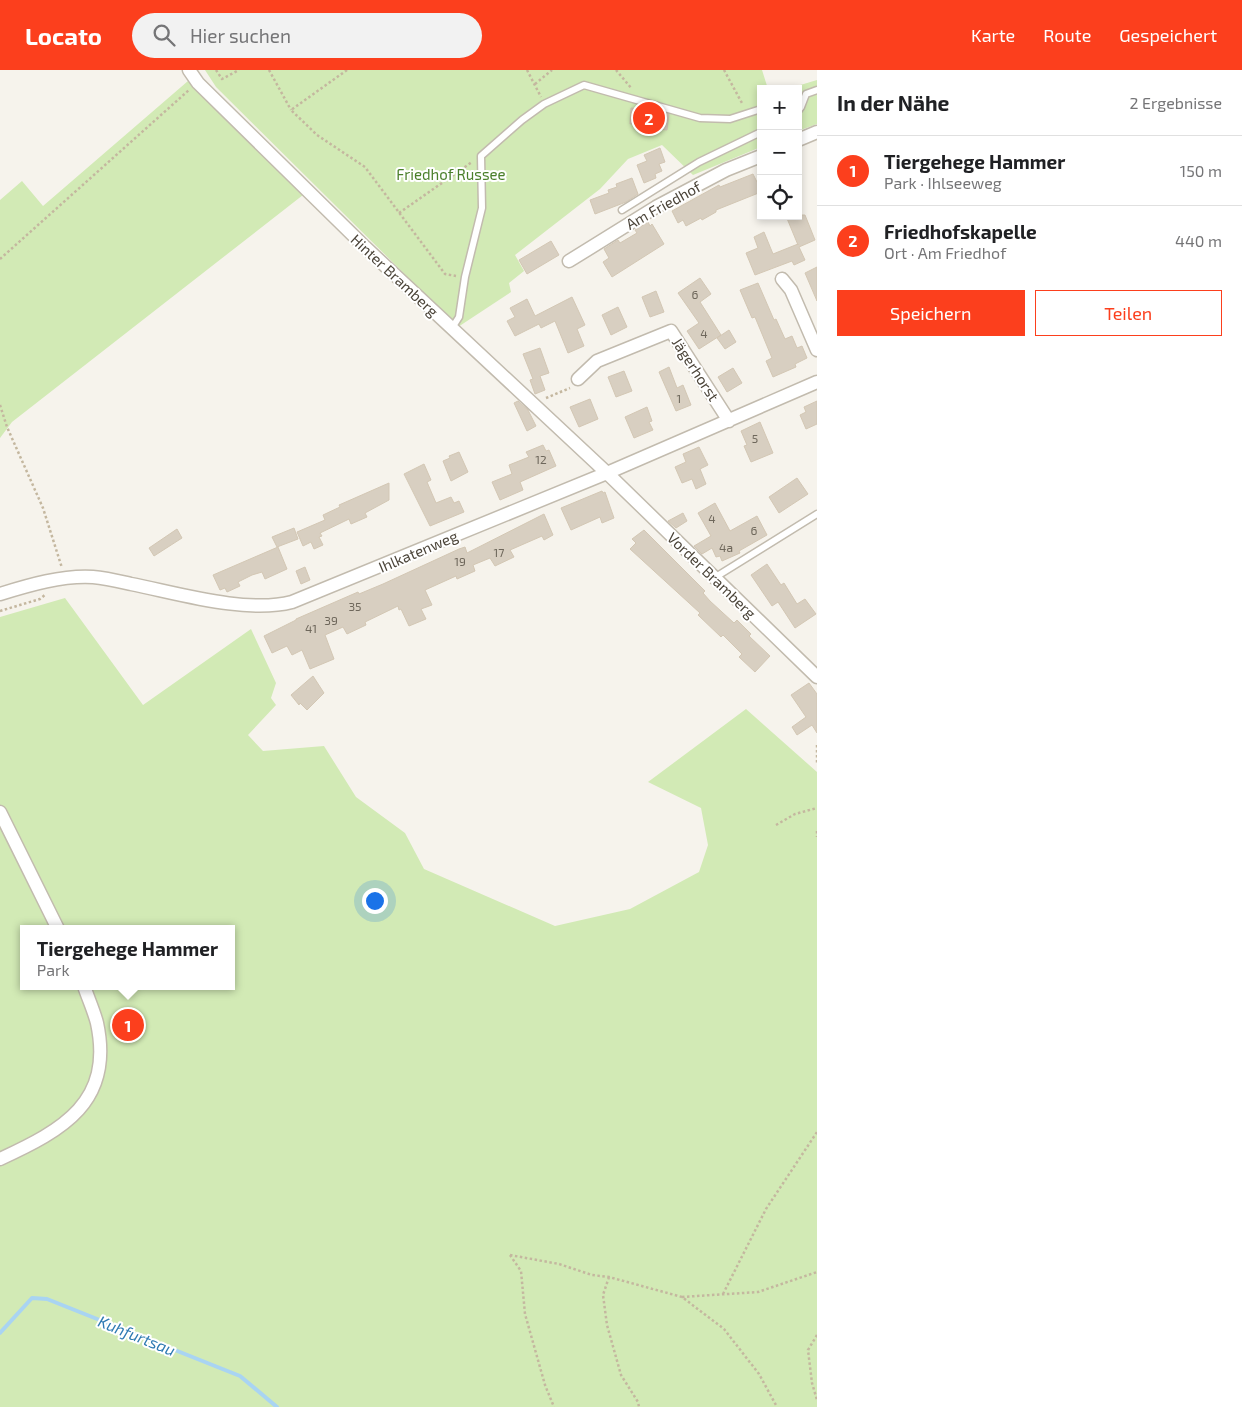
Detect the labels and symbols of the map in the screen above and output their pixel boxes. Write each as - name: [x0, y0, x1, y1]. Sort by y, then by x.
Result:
- pin: 2: [633, 99, 665, 137]
- park label: Friedhof Russee: [396, 165, 506, 183]
- street label: Am Friedhof: [622, 177, 704, 233]
- street label: Hinter Bramberg: [348, 230, 443, 321]
- house number: 6: [692, 287, 699, 301]
- house number: 4: [700, 326, 708, 340]
- street label: Jägerhorst: [669, 334, 723, 404]
- house number: 1: [677, 391, 681, 405]
- house number: 5: [752, 431, 758, 445]
- house number: 12: [535, 452, 547, 466]
- house number: 4: [708, 511, 716, 525]
- house number: 6: [751, 523, 758, 537]
- street label: Ihlkatenweg: [376, 526, 461, 576]
- street label: Vorder Bramberg: [664, 528, 761, 622]
- house number: 4a: [719, 540, 733, 554]
- house number: 17: [494, 545, 504, 559]
- house number: 19: [454, 554, 466, 568]
- house number: 35: [348, 599, 362, 613]
- house number: 39: [324, 613, 338, 627]
- house number: 41: [305, 621, 317, 635]
- your location: [362, 888, 388, 914]
- pin: 1: [112, 1006, 144, 1044]
- water label: Kuhfurtsau: [96, 1311, 178, 1359]

